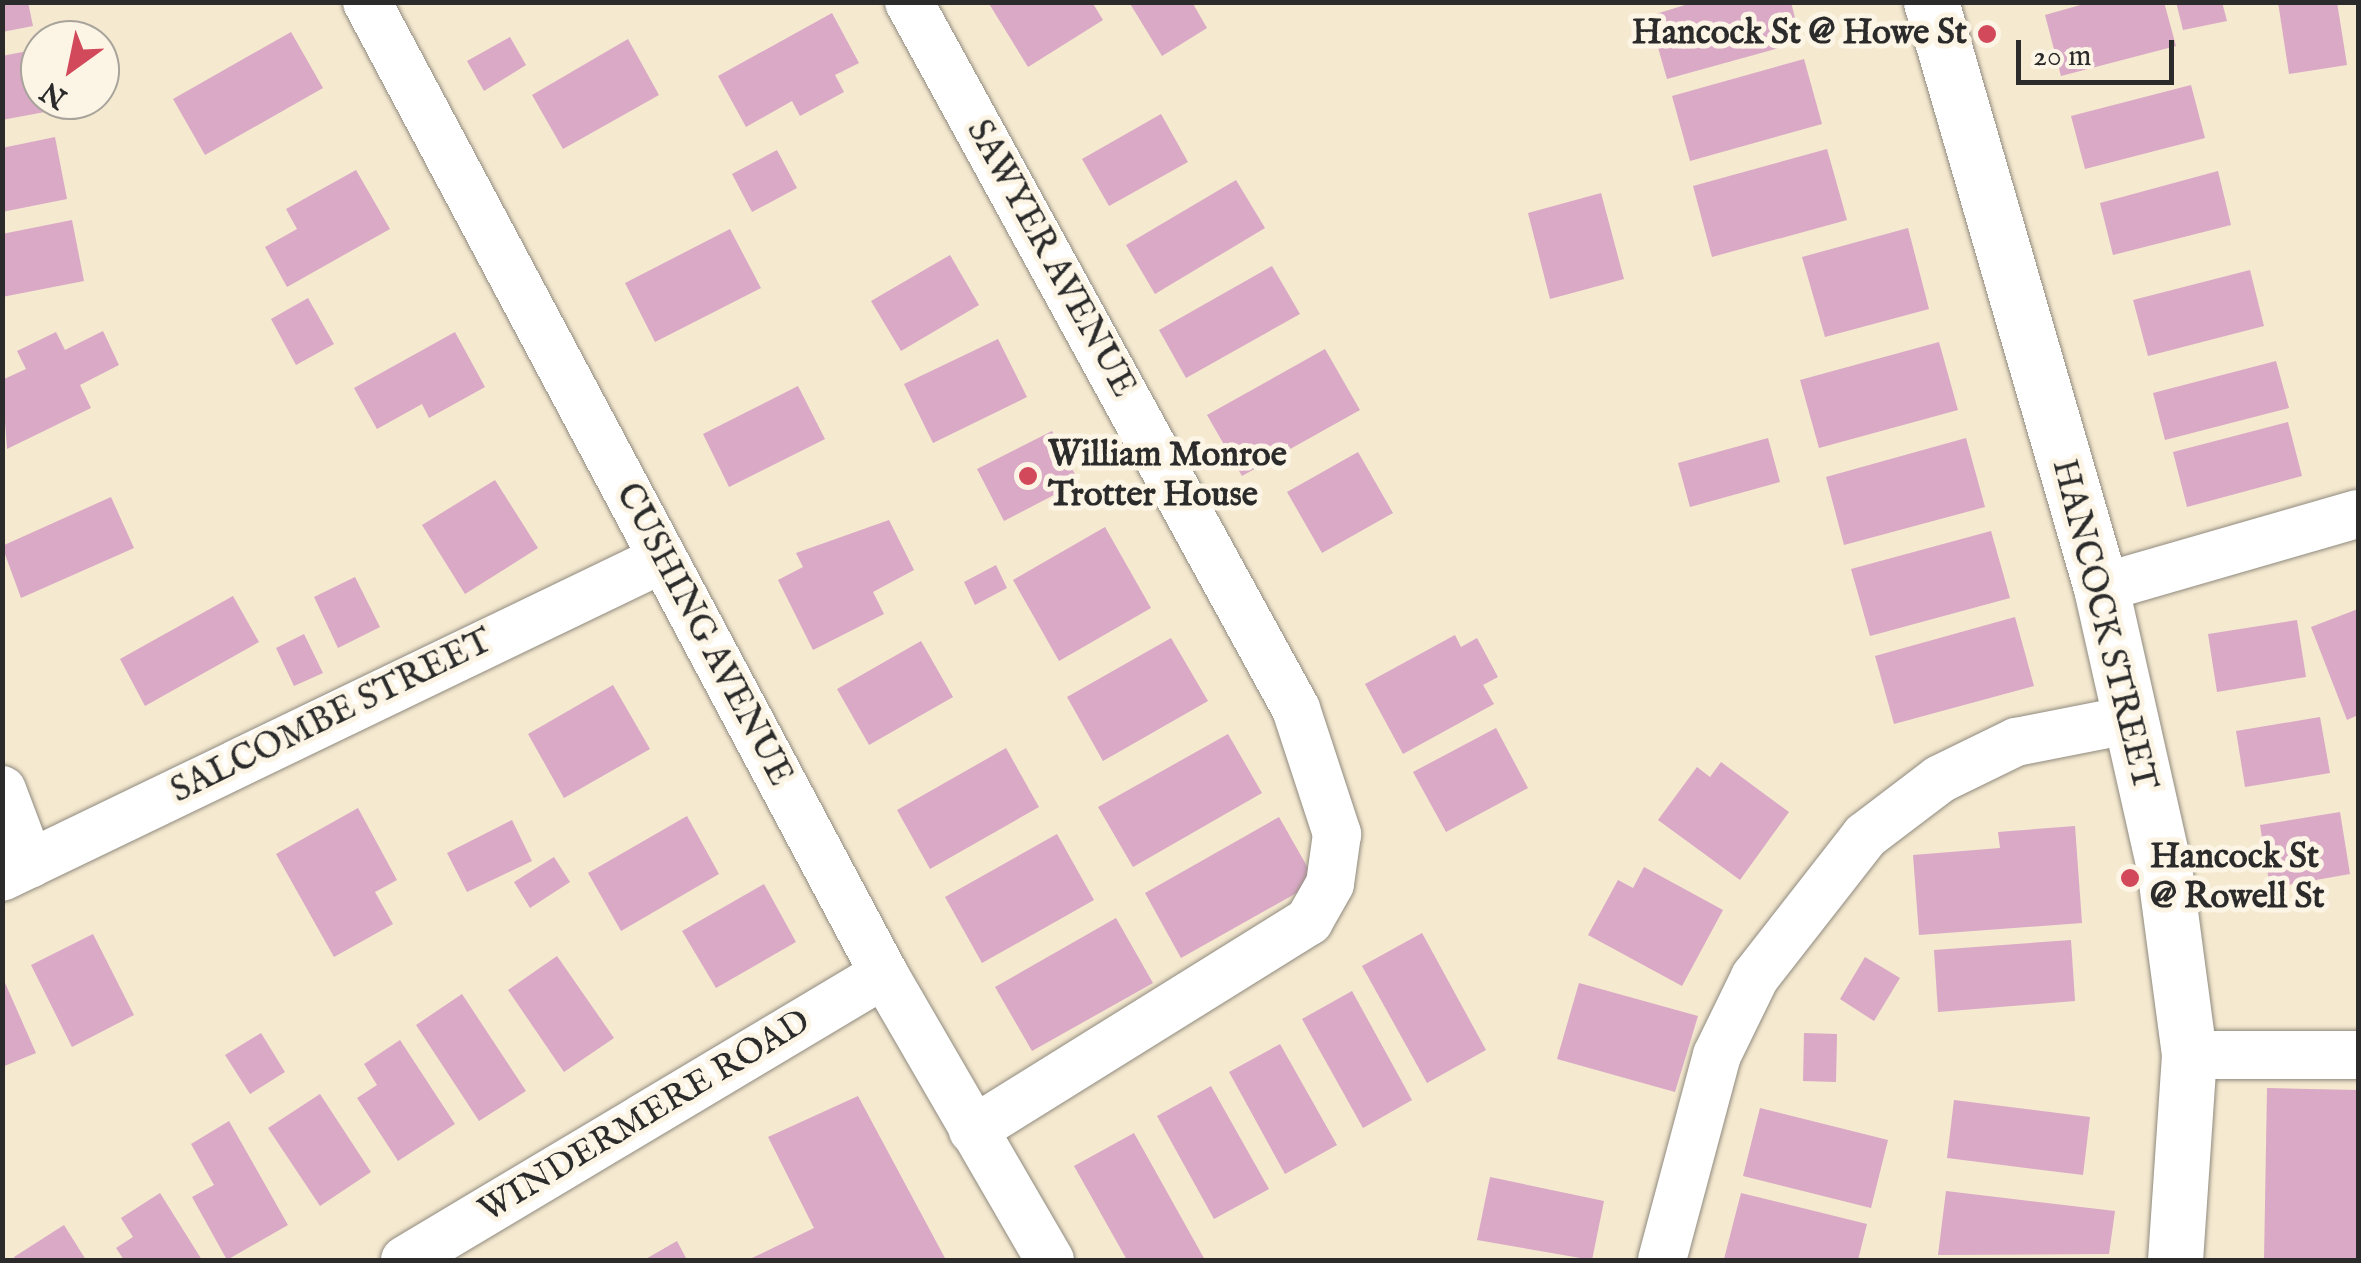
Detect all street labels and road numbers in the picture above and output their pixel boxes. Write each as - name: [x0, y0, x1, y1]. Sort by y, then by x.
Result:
- street label: SAWYER AVENUE: [956, 113, 1144, 405]
- street label: HANCOCK STREET: [2042, 455, 2164, 795]
- street label: CUSHING AVENUE: [606, 477, 800, 793]
- street label: SALCOMBE STREET: [165, 621, 499, 813]
- street label: WINDERMERE ROAD: [472, 1002, 818, 1232]

